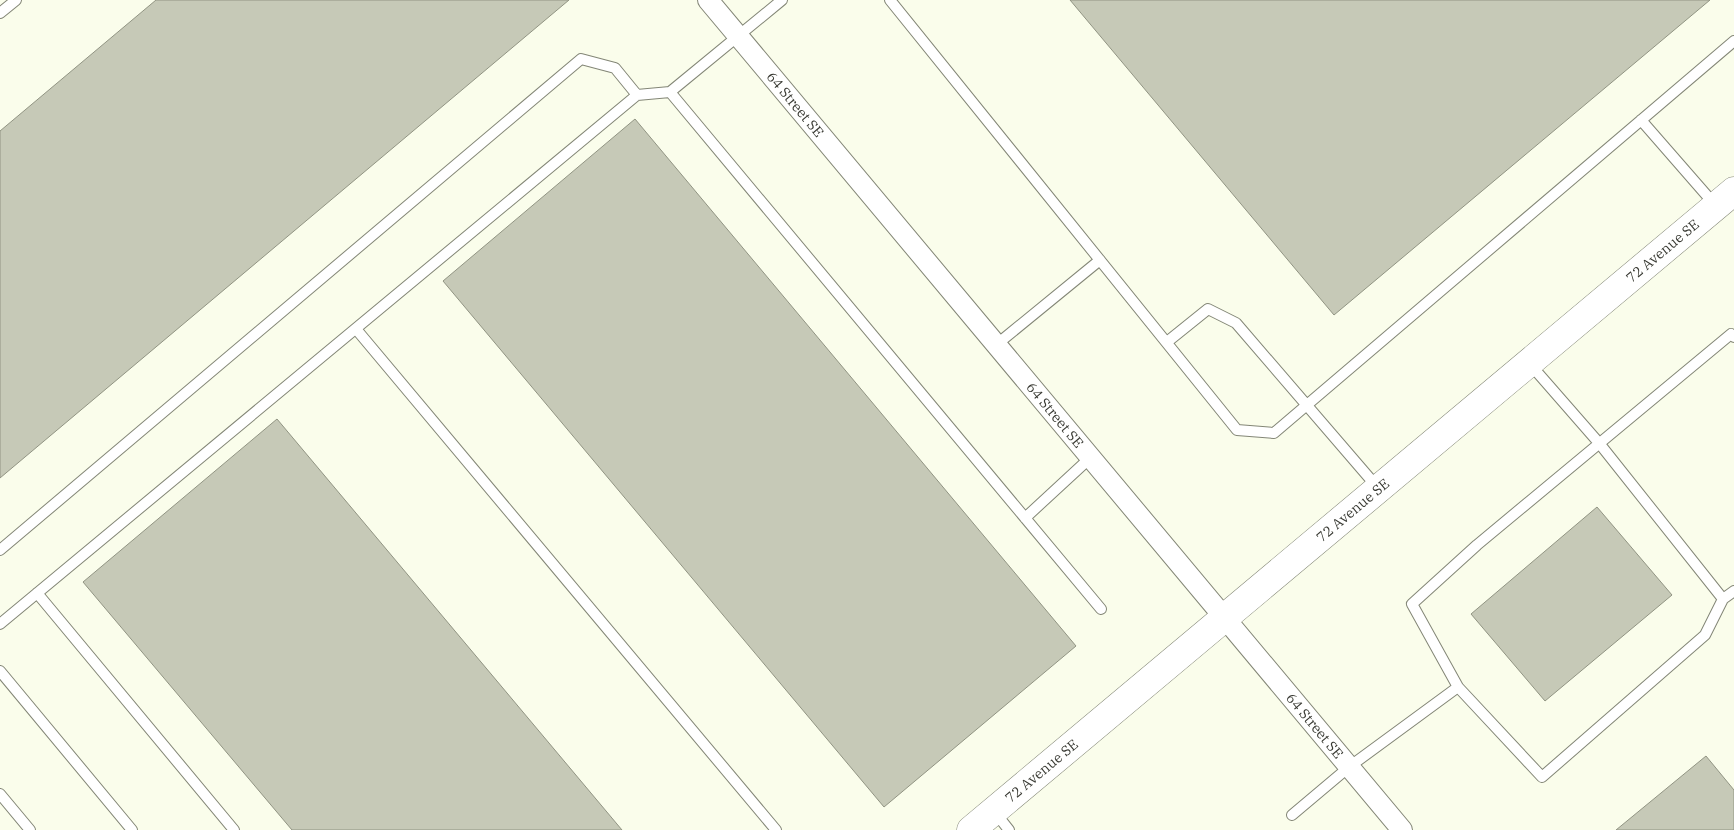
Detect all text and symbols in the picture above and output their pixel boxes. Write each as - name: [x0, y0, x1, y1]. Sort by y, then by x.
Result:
- street label: 64 Street SE: [763, 68, 828, 141]
- street label: 72 Avenue SE: [1622, 215, 1703, 287]
- street label: 64 Street SE: [1022, 379, 1088, 451]
- street label: 72 Avenue SE: [1313, 475, 1393, 546]
- street label: 64 Street SE: [1282, 689, 1347, 762]
- street label: 72 Avenue SE: [1001, 735, 1082, 807]

